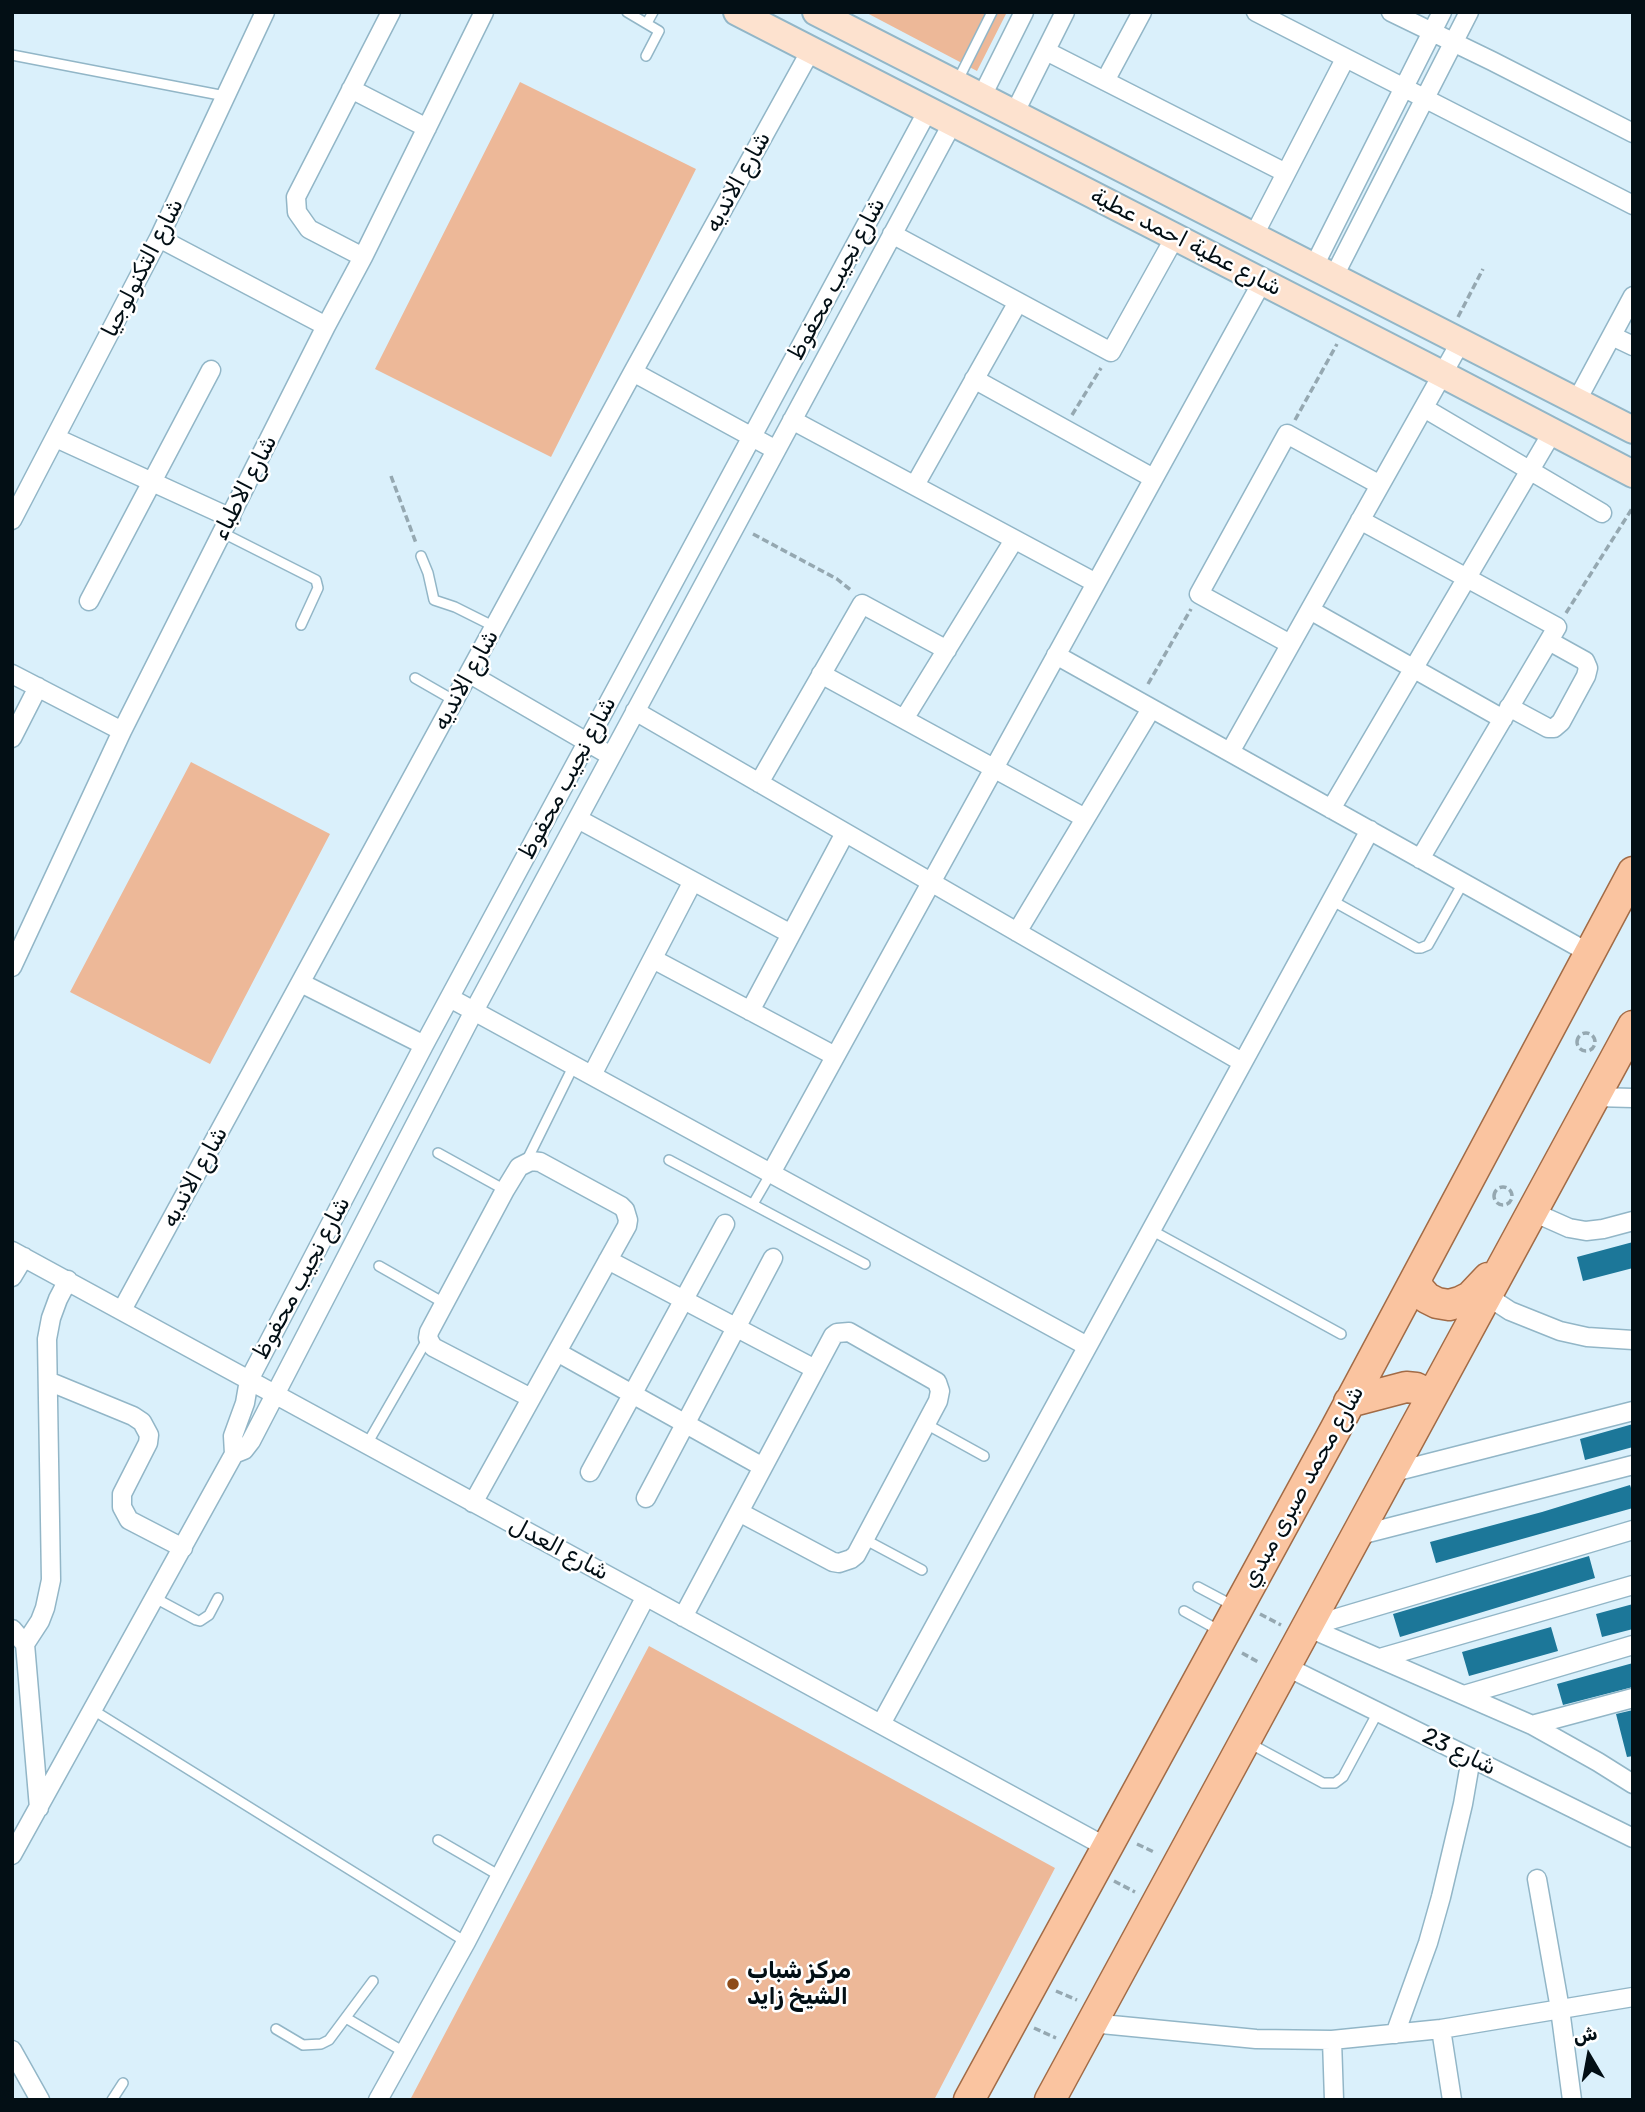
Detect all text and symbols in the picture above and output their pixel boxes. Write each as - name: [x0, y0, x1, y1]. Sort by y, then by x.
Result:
- street label: شارع الانديه: [699, 127, 777, 237]
- street label: شارع عطية احمد عطية: [1086, 182, 1286, 302]
- street label: شارع نجيب محفوظ: [783, 193, 891, 365]
- street label: شارع التكنولوجيا: [96, 194, 190, 342]
- street label: شارع الاطباء: [207, 431, 283, 545]
- street label: شارع الانديه: [427, 625, 505, 735]
- street label: شارع نجيب محفوظ: [514, 692, 622, 864]
- street label: شارع الانديه: [156, 1122, 234, 1232]
- street label: شارع نجيب محفوظ: [248, 1192, 356, 1364]
- street label: شارع محمد صبرى مبدي: [1236, 1381, 1370, 1593]
- street label: شارع العدل: [504, 1511, 614, 1587]
- street label: شارع 23: [1418, 1722, 1500, 1782]
- place label: مركز شباب الشيخ زايد: [747, 1957, 851, 2011]
- marker: مركز شباب الشيخ زايد: [725, 1976, 741, 1992]
- north arrow: [1554, 2021, 1624, 2091]
- text: ش: [1571, 2021, 1599, 2048]

